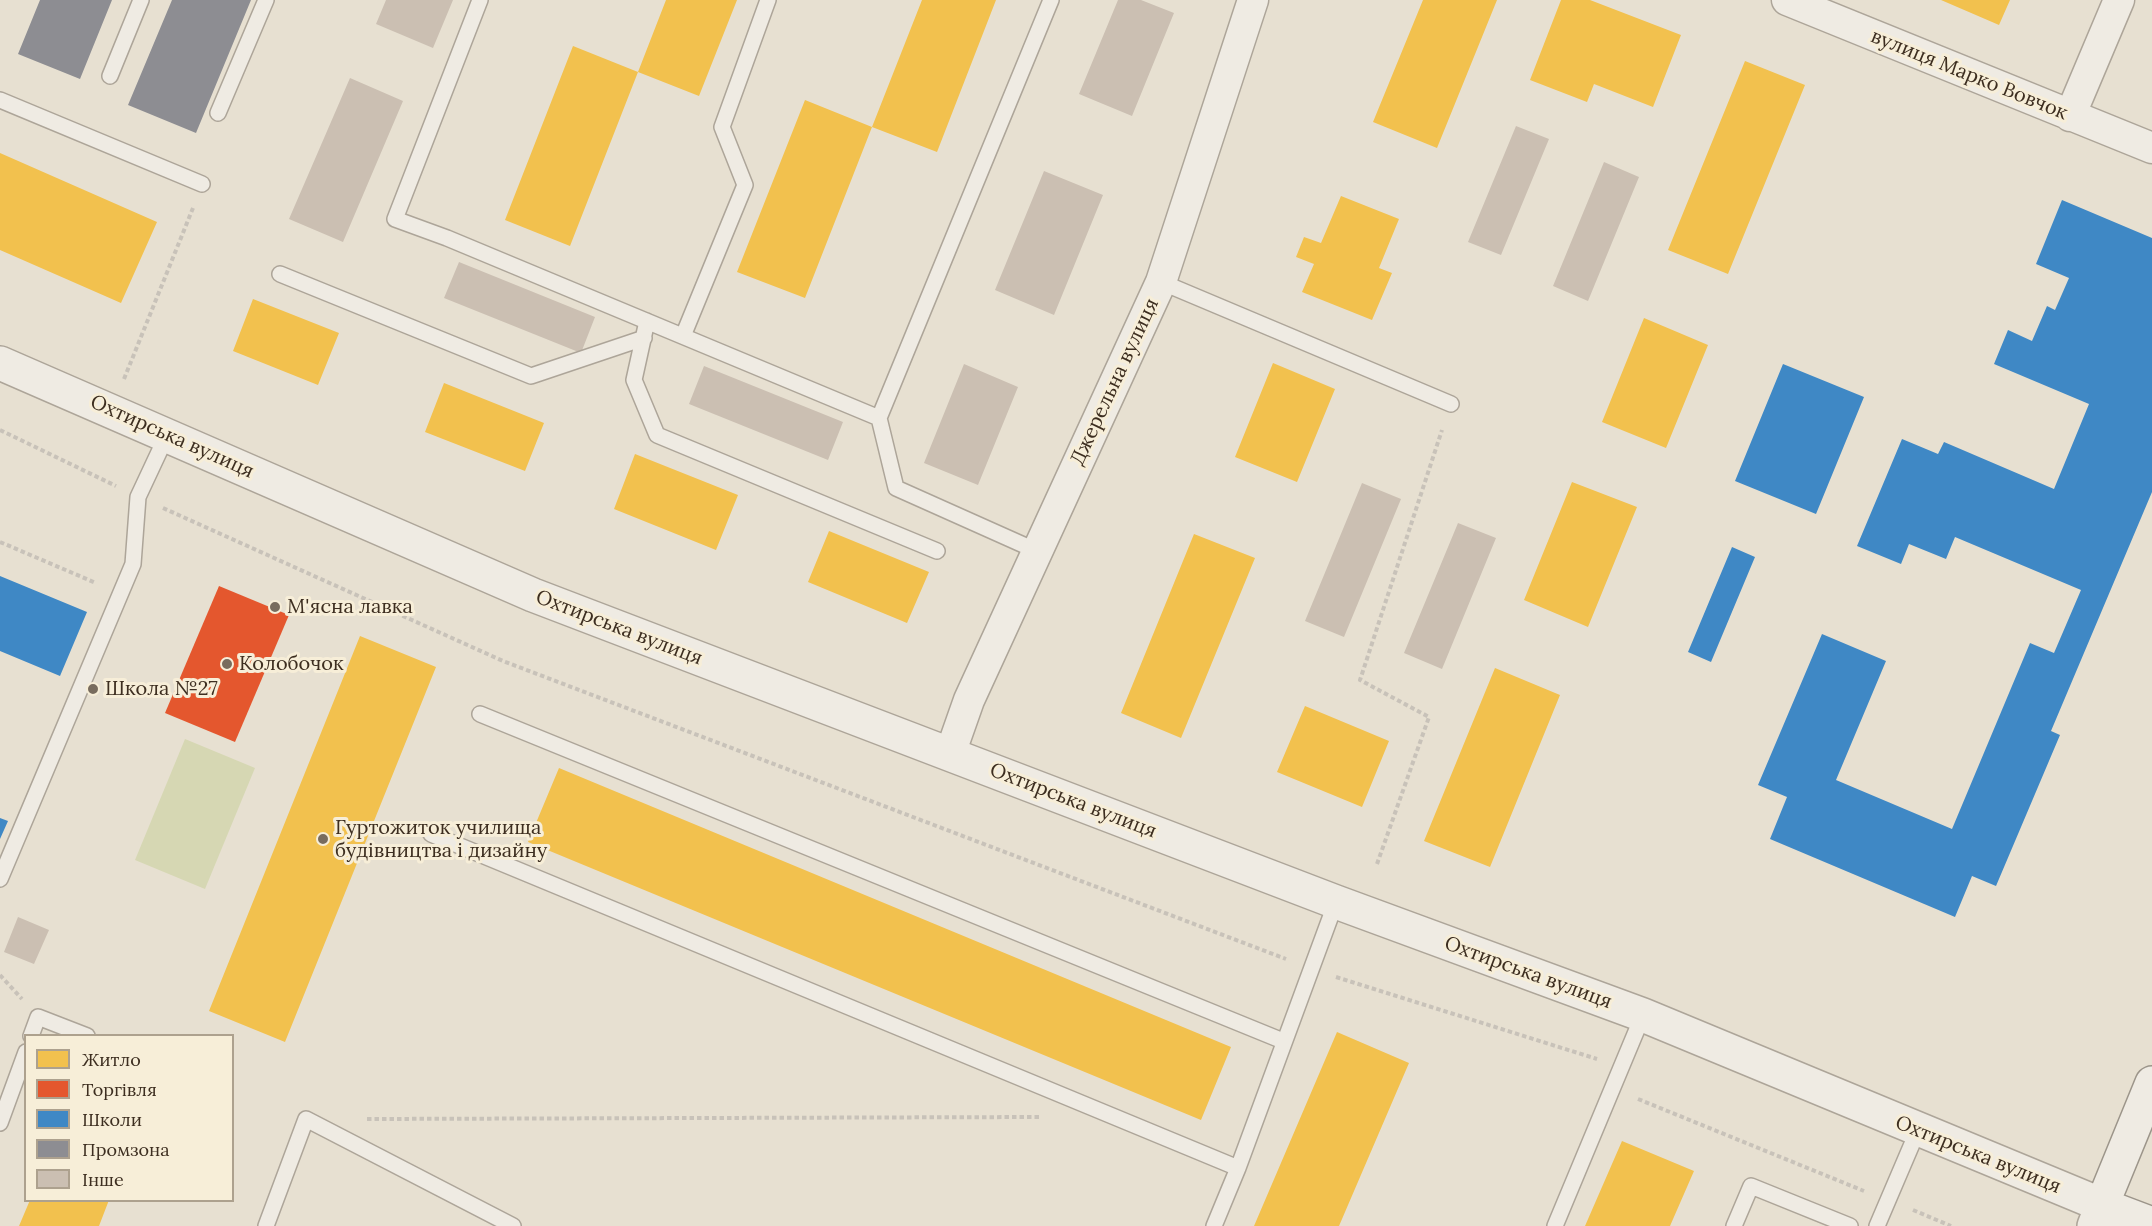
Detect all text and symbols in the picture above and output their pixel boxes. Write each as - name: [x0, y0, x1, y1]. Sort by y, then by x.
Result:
- street label: вулиця Марко Вовчок: [1867, 25, 2071, 125]
- street label: Джерельна вулиця: [1066, 295, 1164, 469]
- street label: Охтирська вулиця: [87, 390, 257, 484]
- street label: Охтирська вулиця: [532, 585, 706, 671]
- place label: М'ясна лавка: [287, 595, 413, 619]
- marker: М'ясна лавка: [268, 600, 282, 614]
- place label: Колобочок: [239, 652, 344, 676]
- marker: Колобочок: [220, 657, 234, 671]
- place label: Школа №27: [105, 677, 218, 701]
- marker: Школа №27: [86, 682, 100, 696]
- street label: Охтирська вулиця: [986, 758, 1160, 844]
- place label: Гуртожиток училища будівництва і дизайну: [335, 816, 547, 863]
- marker: Гуртожиток училища будівництва і дизайну: [316, 832, 330, 846]
- street label: Охтирська вулиця: [1441, 932, 1615, 1014]
- legend: [24, 1034, 234, 1202]
- text: Житло: [82, 1048, 141, 1071]
- text: Торгівля: [82, 1078, 157, 1101]
- text: Школи: [82, 1108, 142, 1131]
- street label: Охтирська вулиця: [1892, 1111, 2064, 1199]
- text: Промзона: [82, 1138, 170, 1161]
- text: Інше: [82, 1168, 124, 1191]

